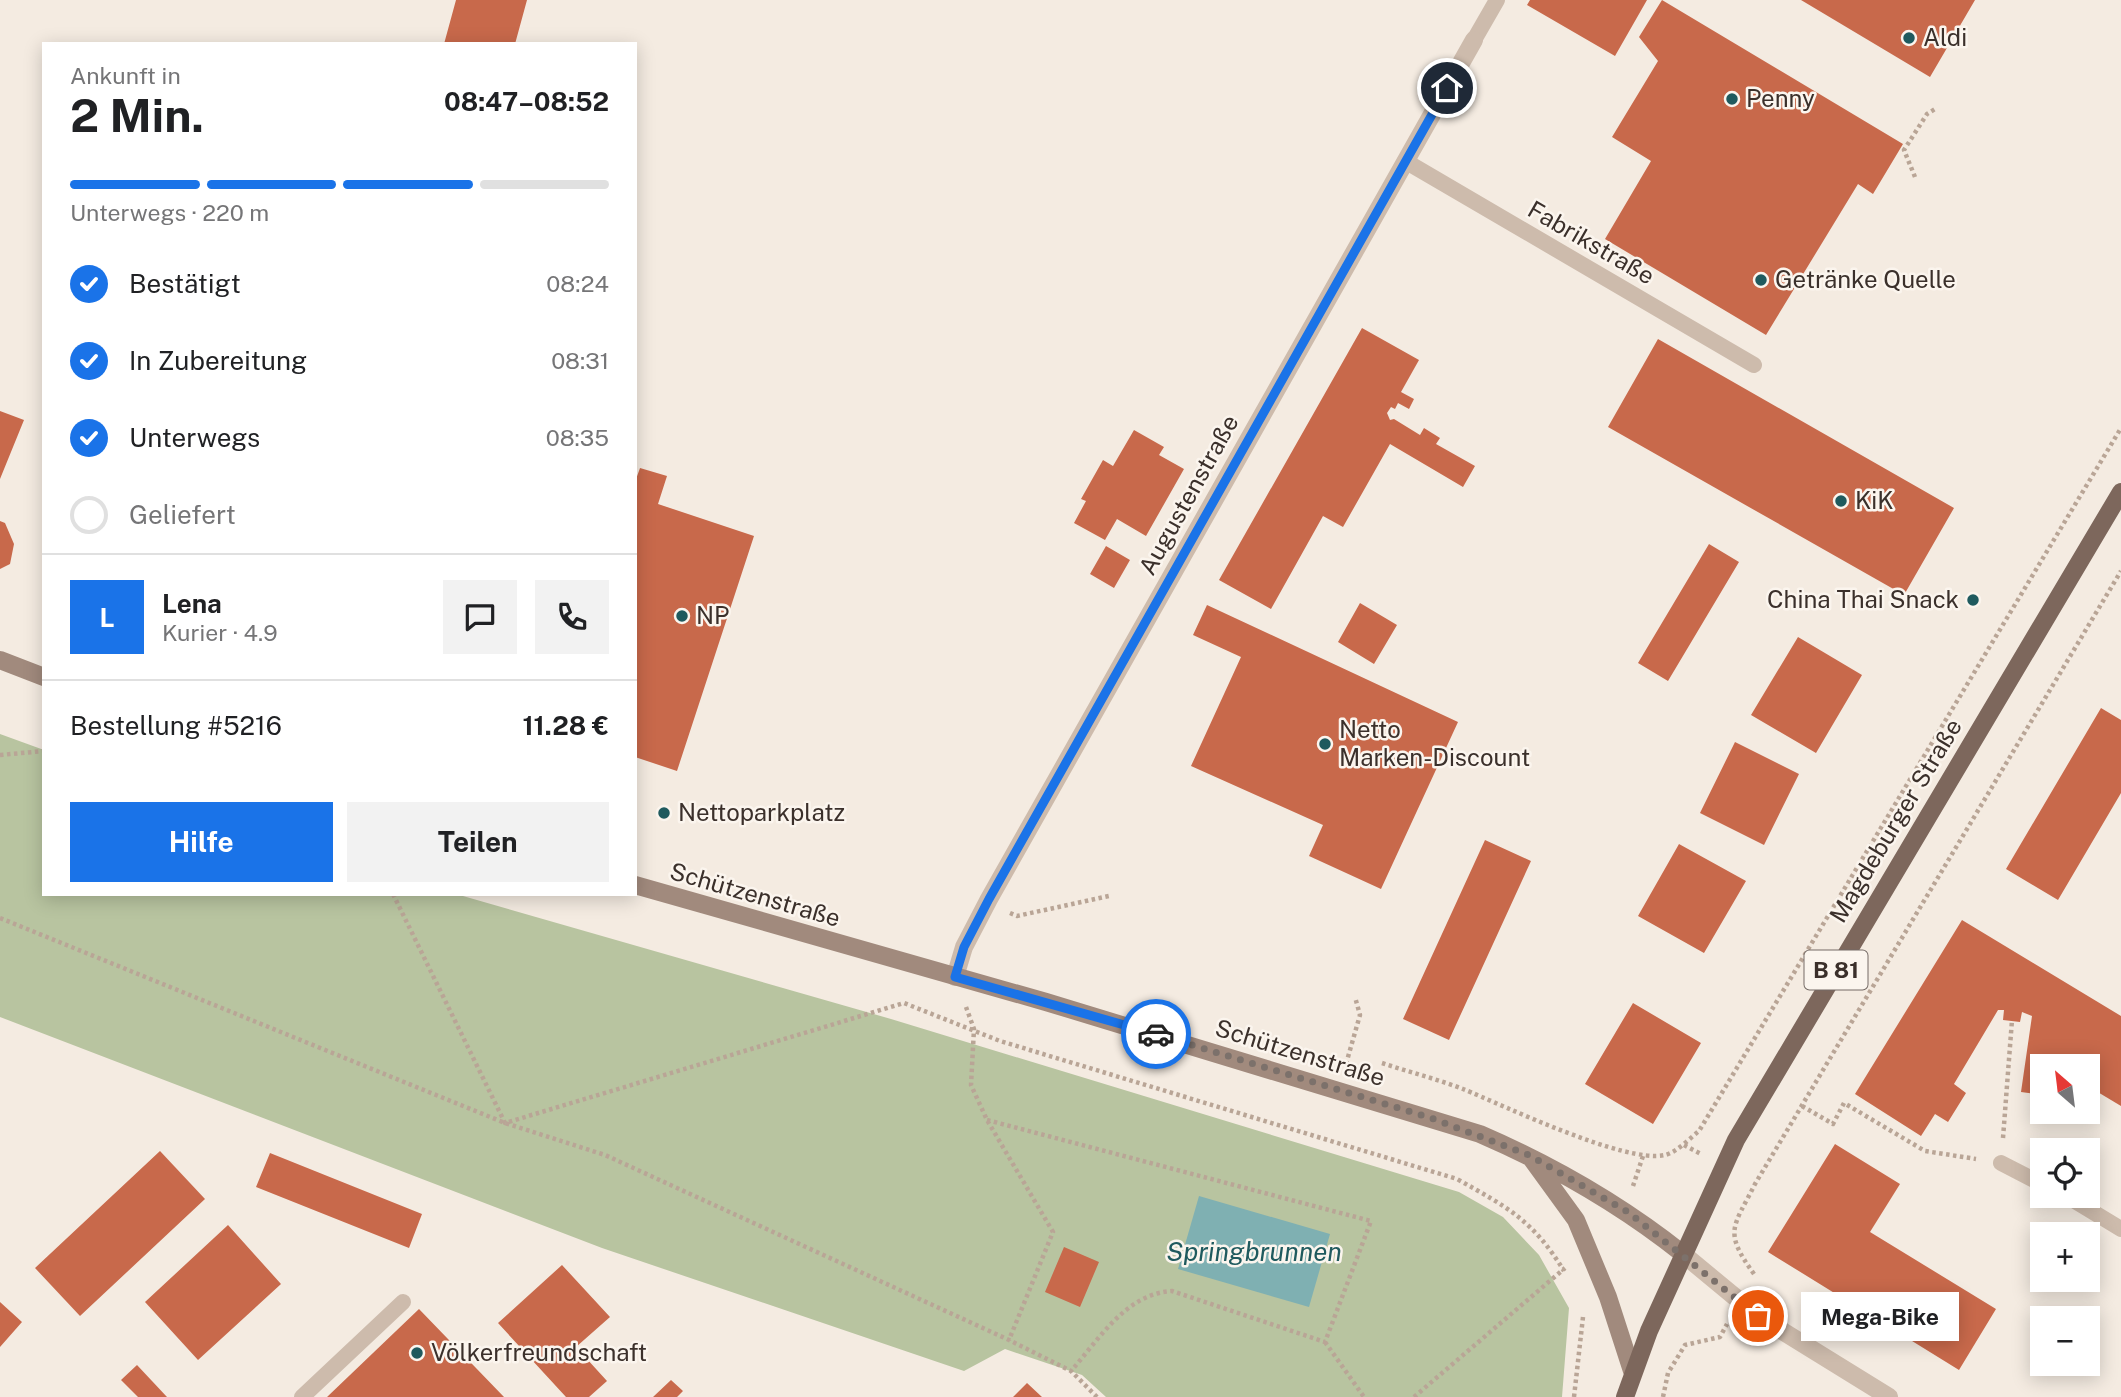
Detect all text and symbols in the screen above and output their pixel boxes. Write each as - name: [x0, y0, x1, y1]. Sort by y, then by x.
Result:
- place label: Aldi: [1923, 23, 1967, 51]
- marker: Aldi: [1901, 30, 1917, 46]
- pin: [1417, 58, 1477, 118]
- text: Ankunft in: [70, 62, 181, 89]
- icon: home: [1428, 69, 1466, 107]
- place label: Penny: [1746, 84, 1815, 112]
- text: 08:47–08:52: [444, 86, 609, 117]
- text: 2 Min.: [70, 88, 204, 142]
- marker: Penny: [1724, 91, 1740, 107]
- street label: Fabrikstraße: [1523, 195, 1660, 290]
- text: Unterwegs · 220 m: [70, 199, 269, 226]
- icon: check: [70, 265, 108, 303]
- place label: Getränke Quelle: [1775, 265, 1956, 293]
- text: Bestätigt: [129, 268, 241, 299]
- text: 08:24: [546, 270, 609, 297]
- marker: Getränke Quelle: [1753, 272, 1769, 288]
- icon: check: [70, 342, 108, 380]
- text: In Zubereitung: [129, 345, 307, 376]
- text: 08:31: [551, 347, 609, 374]
- street label: Augustenstraße: [1133, 410, 1244, 579]
- icon: check: [70, 419, 108, 457]
- text: Unterwegs: [129, 422, 260, 453]
- text: 08:35: [546, 424, 609, 451]
- place label: KiK: [1855, 486, 1894, 514]
- marker: KiK: [1833, 493, 1849, 509]
- text: Geliefert: [129, 499, 236, 530]
- button: chat: [443, 580, 517, 654]
- button: phone: [535, 580, 609, 654]
- place label: China Thai Snack: [1767, 585, 1959, 613]
- text: Lena: [162, 588, 222, 619]
- marker: China Thai Snack: [1965, 592, 1981, 608]
- place label: NP: [696, 601, 729, 629]
- text: L: [99, 602, 115, 633]
- marker: NP: [674, 608, 690, 624]
- text: Kurier · 4.9: [162, 619, 278, 646]
- text: Bestellung #5216: [70, 710, 282, 741]
- text: 11.28 €: [522, 710, 609, 741]
- street label: Magdeburger Straße: [1823, 714, 1967, 927]
- place label: Netto Marken-Discount: [1339, 715, 1530, 771]
- marker: Netto Marken-Discount: [1317, 736, 1333, 752]
- place label: Nettoparkplatz: [678, 798, 845, 826]
- button: Hilfe: [70, 802, 333, 882]
- button: Teilen: [347, 802, 609, 882]
- marker: Nettoparkplatz: [656, 805, 672, 821]
- street label: Schützenstraße: [667, 856, 844, 932]
- road number: B 81: [1804, 951, 1868, 990]
- courier: [1121, 999, 1191, 1069]
- street label: Schützenstraße: [1212, 1013, 1389, 1091]
- icon: car: [1137, 1015, 1175, 1053]
- north arrow: [2030, 1054, 2100, 1124]
- map controls: [2030, 1054, 2100, 1376]
- button: locate: [2030, 1138, 2100, 1208]
- button: +: [2030, 1222, 2100, 1292]
- water label: Springbrunnen: [1166, 1236, 1342, 1267]
- pin: [1728, 1286, 1788, 1346]
- callout: Mega-Bike: [1800, 1292, 1957, 1340]
- icon: bag: [1739, 1297, 1777, 1335]
- text: Mega-Bike: [1821, 1303, 1939, 1330]
- button: −: [2030, 1306, 2100, 1376]
- place label: Völkerfreundschaft: [431, 1338, 647, 1366]
- marker: Völkerfreundschaft: [409, 1345, 425, 1361]

